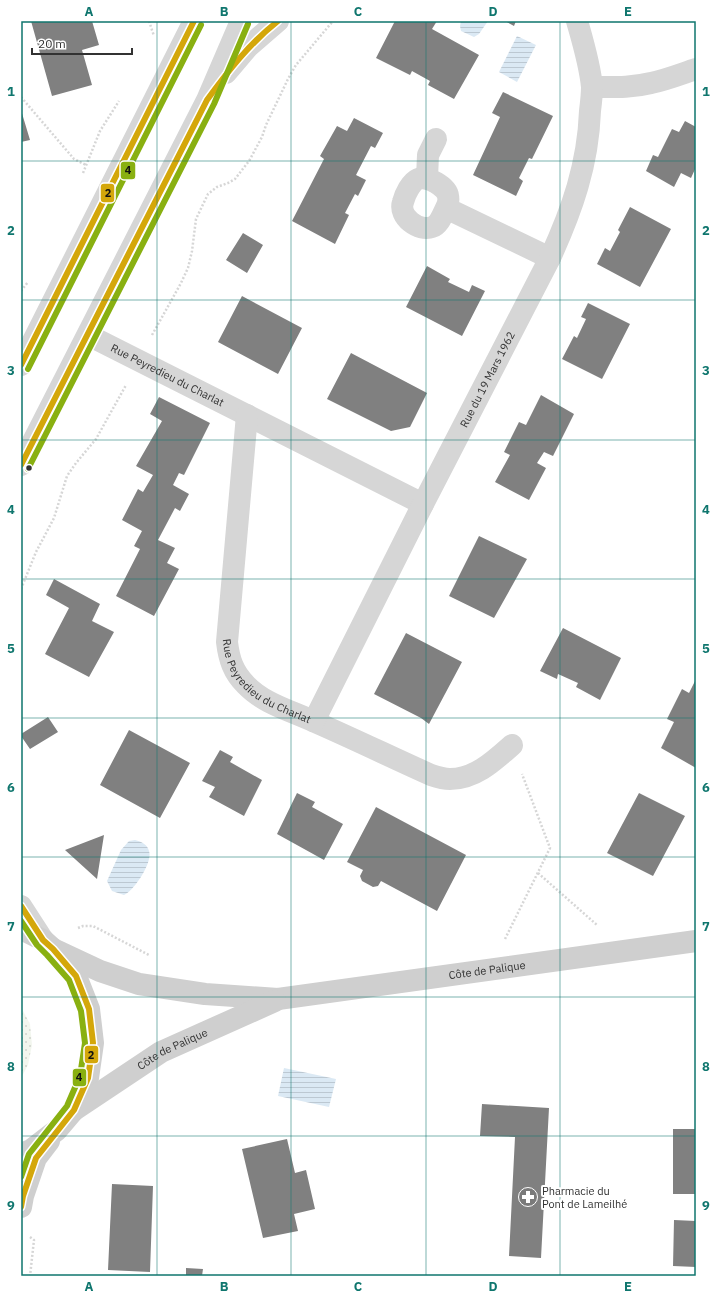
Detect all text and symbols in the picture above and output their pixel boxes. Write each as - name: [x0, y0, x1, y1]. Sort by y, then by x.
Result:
- text: A: [85, 3, 94, 20]
- text: B: [220, 3, 229, 20]
- text: C: [354, 3, 363, 20]
- text: D: [488, 3, 498, 20]
- text: E: [624, 3, 632, 20]
- scale bar: [32, 30, 132, 56]
- text: 20 m: [38, 36, 66, 51]
- text: 1: [7, 83, 15, 100]
- text: 1: [702, 83, 710, 100]
- line badge: 4: [120, 161, 136, 180]
- text: 4: [125, 163, 132, 177]
- line badge: 2: [100, 183, 115, 203]
- text: 2: [105, 186, 112, 200]
- text: 2: [7, 222, 15, 239]
- text: 2: [702, 222, 710, 239]
- street label: Rue du 19 Mars 1962: [457, 329, 518, 430]
- street label: Rue Peyredieu du Charlat: [109, 341, 227, 410]
- text: 3: [7, 362, 15, 379]
- text: 3: [702, 362, 710, 379]
- unlabelled marker: [24, 463, 34, 473]
- text: 4: [7, 501, 15, 518]
- text: 4: [702, 501, 710, 518]
- street label: Rue Peyredieu du Charlat: [220, 638, 313, 726]
- text: 5: [7, 640, 15, 657]
- text: 5: [702, 640, 710, 657]
- text: 6: [7, 779, 15, 796]
- text: 6: [702, 779, 710, 796]
- text: 7: [7, 918, 15, 935]
- text: 7: [702, 918, 710, 935]
- street label: Côte de Palique: [448, 958, 526, 982]
- street label: Côte de Palique: [134, 1025, 210, 1073]
- line badge: 2: [84, 1045, 99, 1064]
- text: 2: [88, 1048, 95, 1062]
- text: 8: [7, 1058, 15, 1075]
- text: 8: [702, 1058, 710, 1075]
- line badge: 4: [72, 1068, 87, 1087]
- text: 4: [76, 1070, 83, 1084]
- place label: Pharmacie du Pont de Lameilhé: [542, 1184, 627, 1211]
- pharmacy icon: Pharmacie du Pont de Lameilhé: [517, 1186, 539, 1208]
- text: 9: [7, 1197, 15, 1214]
- text: 9: [702, 1197, 710, 1214]
- text: A: [85, 1278, 94, 1295]
- text: B: [220, 1278, 229, 1295]
- text: C: [354, 1278, 363, 1295]
- text: D: [488, 1278, 498, 1295]
- text: E: [624, 1278, 632, 1295]

